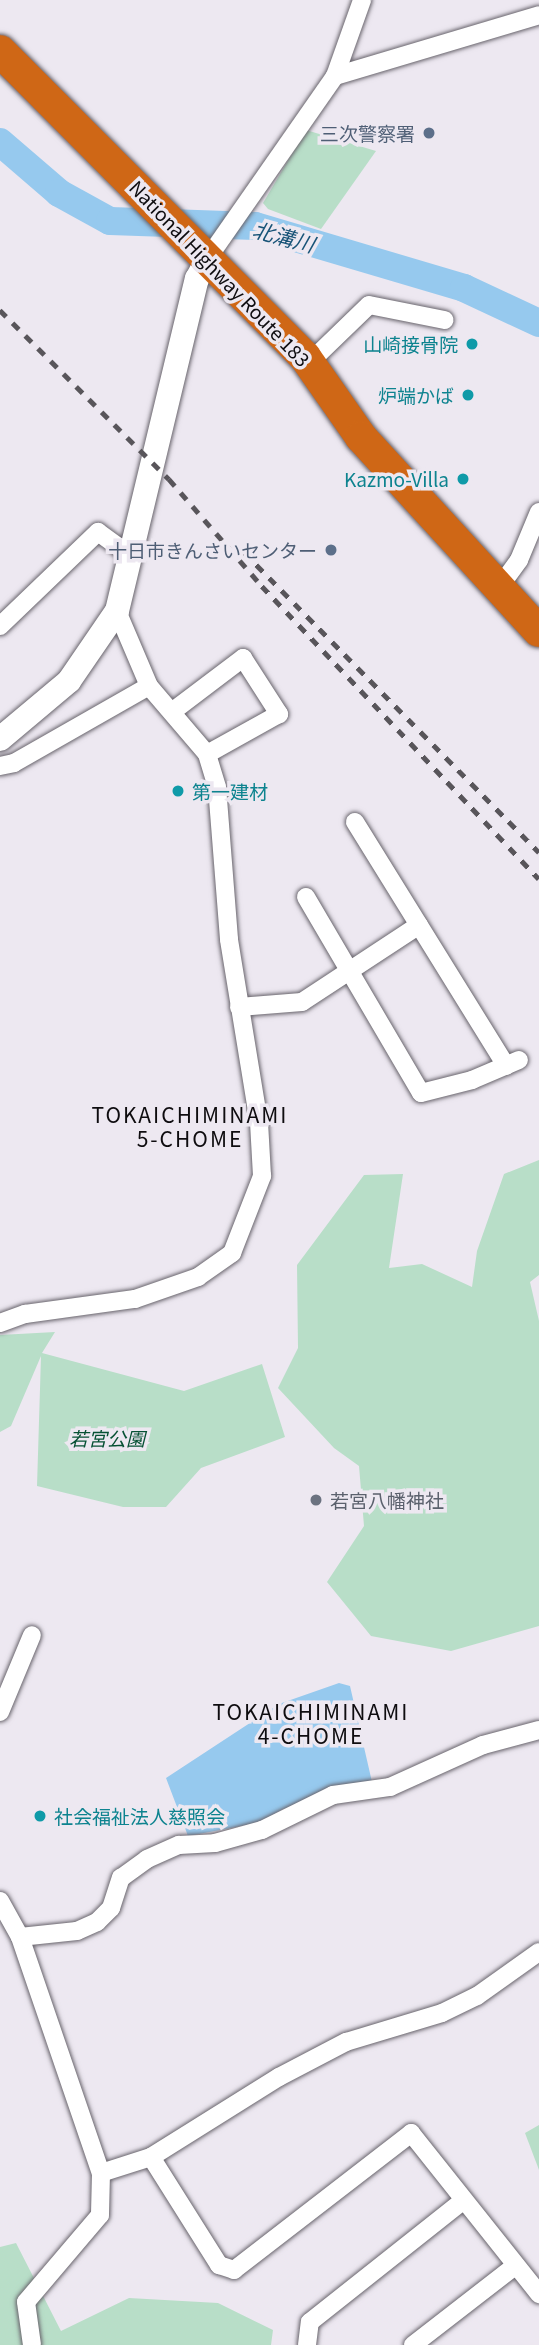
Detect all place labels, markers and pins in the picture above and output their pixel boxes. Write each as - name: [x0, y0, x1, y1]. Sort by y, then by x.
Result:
- place label: 三次警察署: [320, 122, 415, 144]
- marker: 三次警察署: [421, 125, 437, 141]
- place label: 山崎接骨院: [363, 333, 458, 355]
- marker: 山崎接骨院: [464, 336, 480, 352]
- place label: 炉端かば: [378, 384, 454, 406]
- marker: 炉端かば: [460, 387, 476, 403]
- place label: Kazmo-Villa: [344, 468, 449, 490]
- marker: Kazmo-Villa: [455, 471, 471, 487]
- place label: 十日市きんさいセンター: [108, 539, 317, 561]
- marker: 十日市きんさいセンター: [323, 542, 339, 558]
- place label: 第一建材: [192, 780, 268, 802]
- marker: 第一建材: [170, 783, 186, 799]
- place label: 若宮八幡神社: [330, 1489, 444, 1511]
- marker: 若宮八幡神社: [308, 1492, 324, 1508]
- place label: 社会福祉法人慈照会: [54, 1805, 225, 1827]
- marker: 社会福祉法人慈照会: [32, 1808, 48, 1824]

